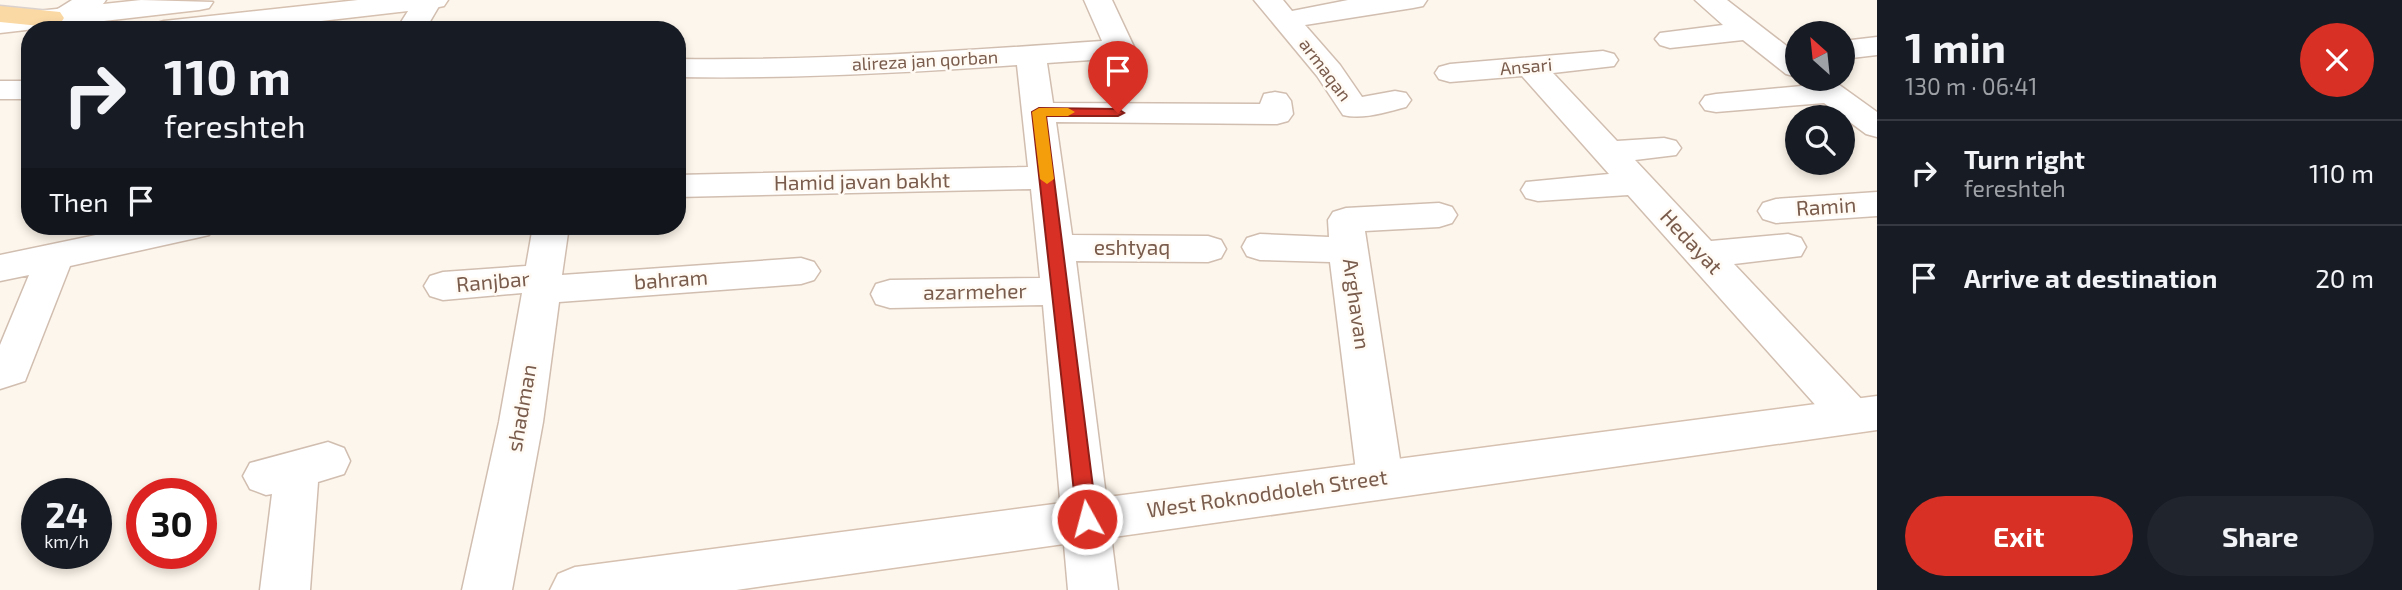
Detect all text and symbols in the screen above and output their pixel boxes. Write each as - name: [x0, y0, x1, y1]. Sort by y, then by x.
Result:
- north arrow: [1785, 21, 1855, 91]
- map controls: [1785, 21, 1855, 175]
- text: 1 min: [1905, 21, 2006, 71]
- button: close: [2300, 23, 2374, 97]
- street label: armaqan: [1295, 33, 1357, 105]
- pin: [1088, 41, 1148, 113]
- street label: alireza jan qorban: [851, 45, 999, 75]
- text: 110 m: [164, 46, 291, 105]
- icon: right: [49, 49, 140, 140]
- icon: arrive: [1099, 52, 1137, 90]
- street label: Ansari: [1499, 53, 1553, 79]
- text: 130 m · 06:41: [1905, 72, 2038, 100]
- button: search: [1785, 105, 1855, 175]
- text: fereshteh: [164, 106, 306, 144]
- text: Turn right: [1964, 143, 2085, 174]
- icon: right: [1905, 154, 1943, 192]
- text: 110 m: [2309, 157, 2374, 188]
- street label: Hamid javan bakht: [774, 166, 950, 196]
- text: fereshteh: [1964, 174, 2066, 202]
- icon: arrive: [122, 182, 160, 220]
- text: Then: [49, 186, 108, 217]
- street label: Ramin: [1795, 191, 1857, 220]
- street label: Hedayat: [1656, 203, 1728, 279]
- street label: eshtyaq: [1094, 234, 1170, 259]
- street label: Arghavan: [1339, 257, 1376, 351]
- icon: arrive: [1905, 259, 1943, 297]
- text: Arrive at destination: [1964, 262, 2217, 293]
- text: 20 m: [2315, 262, 2374, 293]
- street label: bahram: [633, 263, 709, 294]
- street label: Ranjbar: [455, 265, 531, 297]
- street label: azarmeher: [923, 277, 1028, 304]
- street label: shadman: [501, 362, 541, 454]
- street label: West Roknoddoleh Street: [1145, 463, 1389, 522]
- speed limit sign: 30: [126, 478, 217, 569]
- position arrow: [1050, 482, 1124, 556]
- text: 24: [45, 493, 88, 535]
- button: Exit: [1905, 496, 2133, 576]
- button: Share: [2147, 496, 2374, 576]
- text: km/h: [44, 530, 89, 552]

